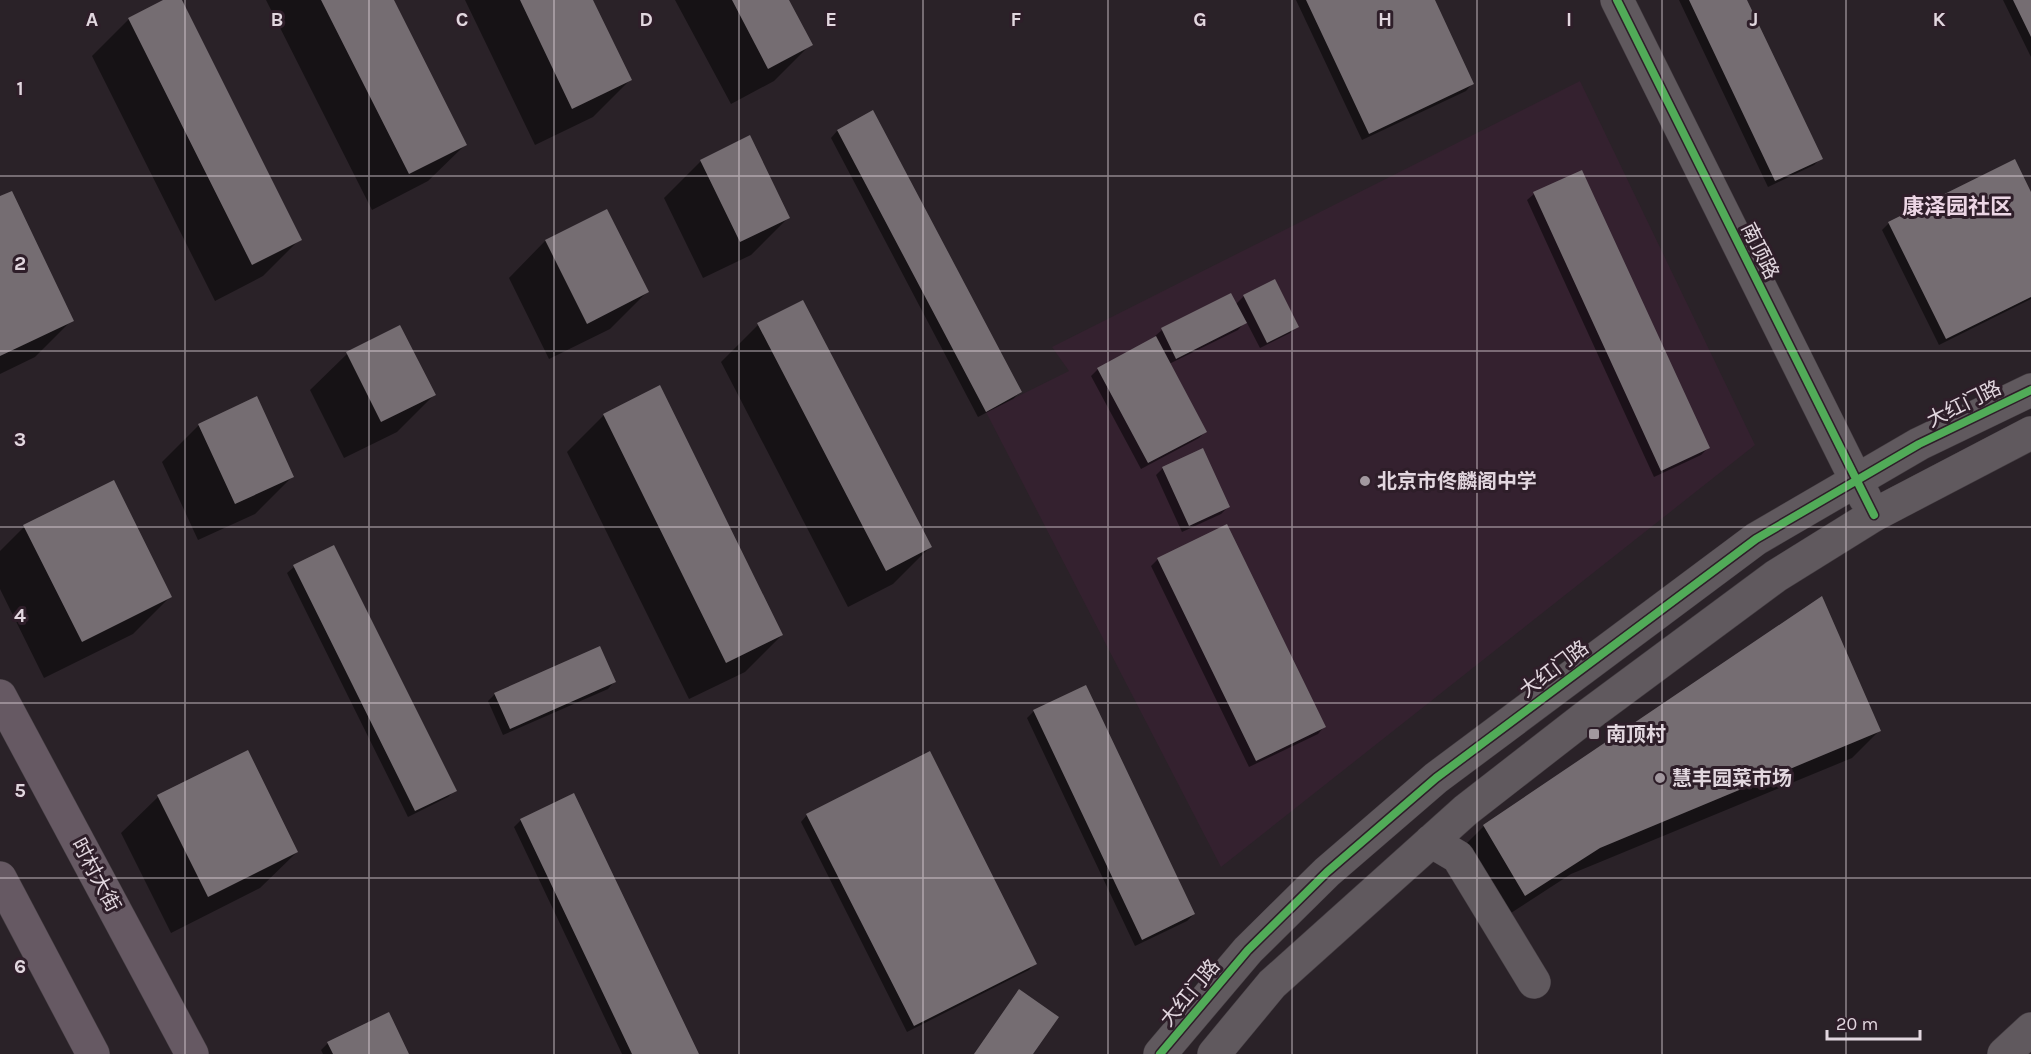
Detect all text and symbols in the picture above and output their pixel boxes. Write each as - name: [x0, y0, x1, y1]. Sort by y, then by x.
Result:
- text: A: [86, 8, 99, 31]
- text: B: [271, 8, 283, 31]
- text: C: [456, 8, 468, 31]
- text: D: [639, 8, 653, 31]
- text: E: [825, 8, 837, 31]
- text: F: [1011, 8, 1022, 31]
- text: G: [1193, 8, 1207, 31]
- text: H: [1378, 8, 1392, 31]
- text: I: [1566, 8, 1572, 31]
- text: J: [1750, 8, 1758, 31]
- text: K: [1932, 8, 1946, 31]
- text: 1: [16, 77, 24, 100]
- district label: 康泽园社区: [1902, 194, 2012, 220]
- street label: 南顶路: [1737, 219, 1783, 283]
- text: 2: [14, 252, 26, 275]
- street label: 大红门路: [1923, 376, 2005, 432]
- text: 3: [14, 428, 26, 451]
- place label: 北京市佟麟阁中学: [1377, 470, 1537, 493]
- marker: 北京市佟麟阁中学: [1358, 474, 1372, 488]
- text: 4: [14, 604, 26, 627]
- street label: 大红门路: [1515, 636, 1593, 702]
- place label: 南顶村: [1606, 723, 1666, 746]
- marker: 南顶村: [1587, 727, 1601, 741]
- place label: 慧丰园菜市场: [1672, 767, 1792, 790]
- marker: 慧丰园菜市场: [1653, 771, 1667, 785]
- text: 5: [14, 779, 26, 802]
- street label: 时村大街: [67, 834, 125, 916]
- text: 6: [14, 955, 26, 978]
- street label: 大红门路: [1155, 955, 1225, 1031]
- scale bar: [1827, 1003, 1920, 1041]
- text: 20 m: [1836, 1013, 1878, 1035]

